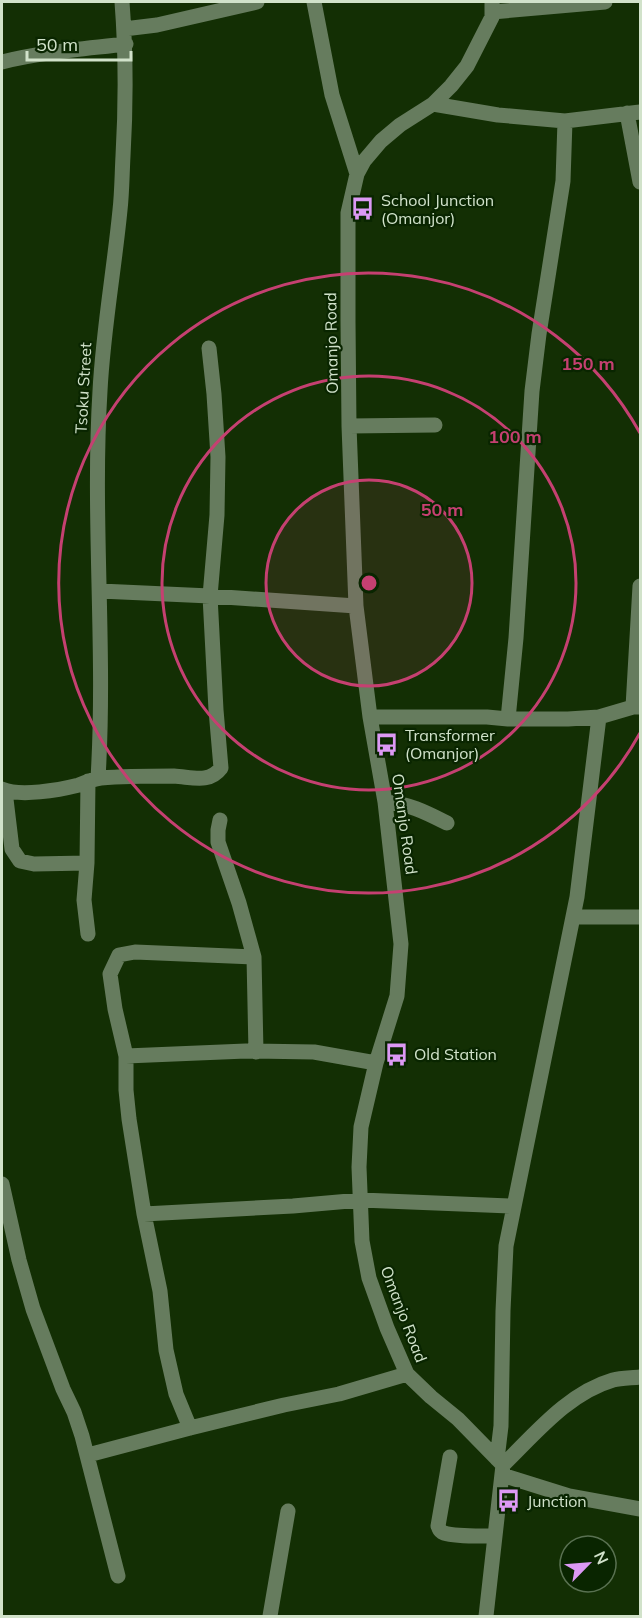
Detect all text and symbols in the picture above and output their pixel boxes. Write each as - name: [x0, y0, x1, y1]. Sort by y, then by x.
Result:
- scale bar: [27, 24, 130, 62]
- text: 50 m: [36, 33, 78, 56]
- place label: School Junction (Omanjor): [381, 190, 494, 228]
- bus stop icon: School Junction (Omanjor): [350, 196, 376, 222]
- street label: Omanjo Road: [320, 292, 342, 394]
- street label: Tsoku Street: [71, 341, 95, 434]
- text: 150 m: [561, 352, 615, 375]
- text: 100 m: [488, 425, 542, 448]
- text: 50 m: [421, 498, 463, 521]
- centre of rings: [359, 573, 379, 593]
- place label: Transformer (Omanjor): [405, 725, 495, 763]
- bus stop icon: Transformer (Omanjor): [374, 731, 400, 757]
- street label: Omanjo Road: [388, 772, 422, 876]
- bus stop icon: Old Station: [383, 1041, 409, 1067]
- place label: Old Station: [414, 1044, 497, 1064]
- street label: Omanjo Road: [376, 1263, 432, 1365]
- bus stop icon: Junction: [496, 1488, 522, 1514]
- place label: Junction: [527, 1491, 587, 1511]
- north arrow: [558, 1534, 618, 1594]
- text: N: [590, 1548, 613, 1567]

